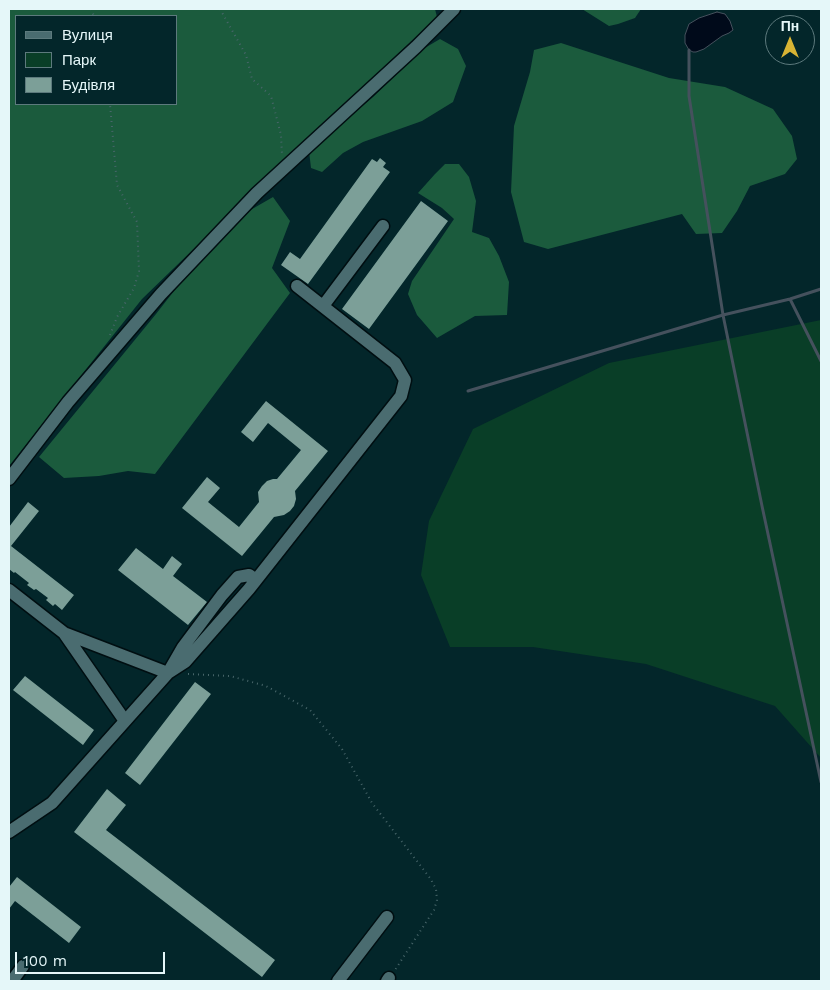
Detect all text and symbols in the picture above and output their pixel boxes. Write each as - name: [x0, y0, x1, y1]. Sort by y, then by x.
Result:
- legend: [15, 15, 178, 105]
- north arrow: [765, 15, 815, 65]
- text: Пн: [781, 18, 799, 34]
- text: Вулиця: [62, 26, 113, 44]
- text: Парк: [62, 51, 96, 69]
- text: Будівля: [62, 76, 115, 94]
- scale bar: [18, 942, 168, 974]
- text: 100 m: [23, 952, 67, 970]

